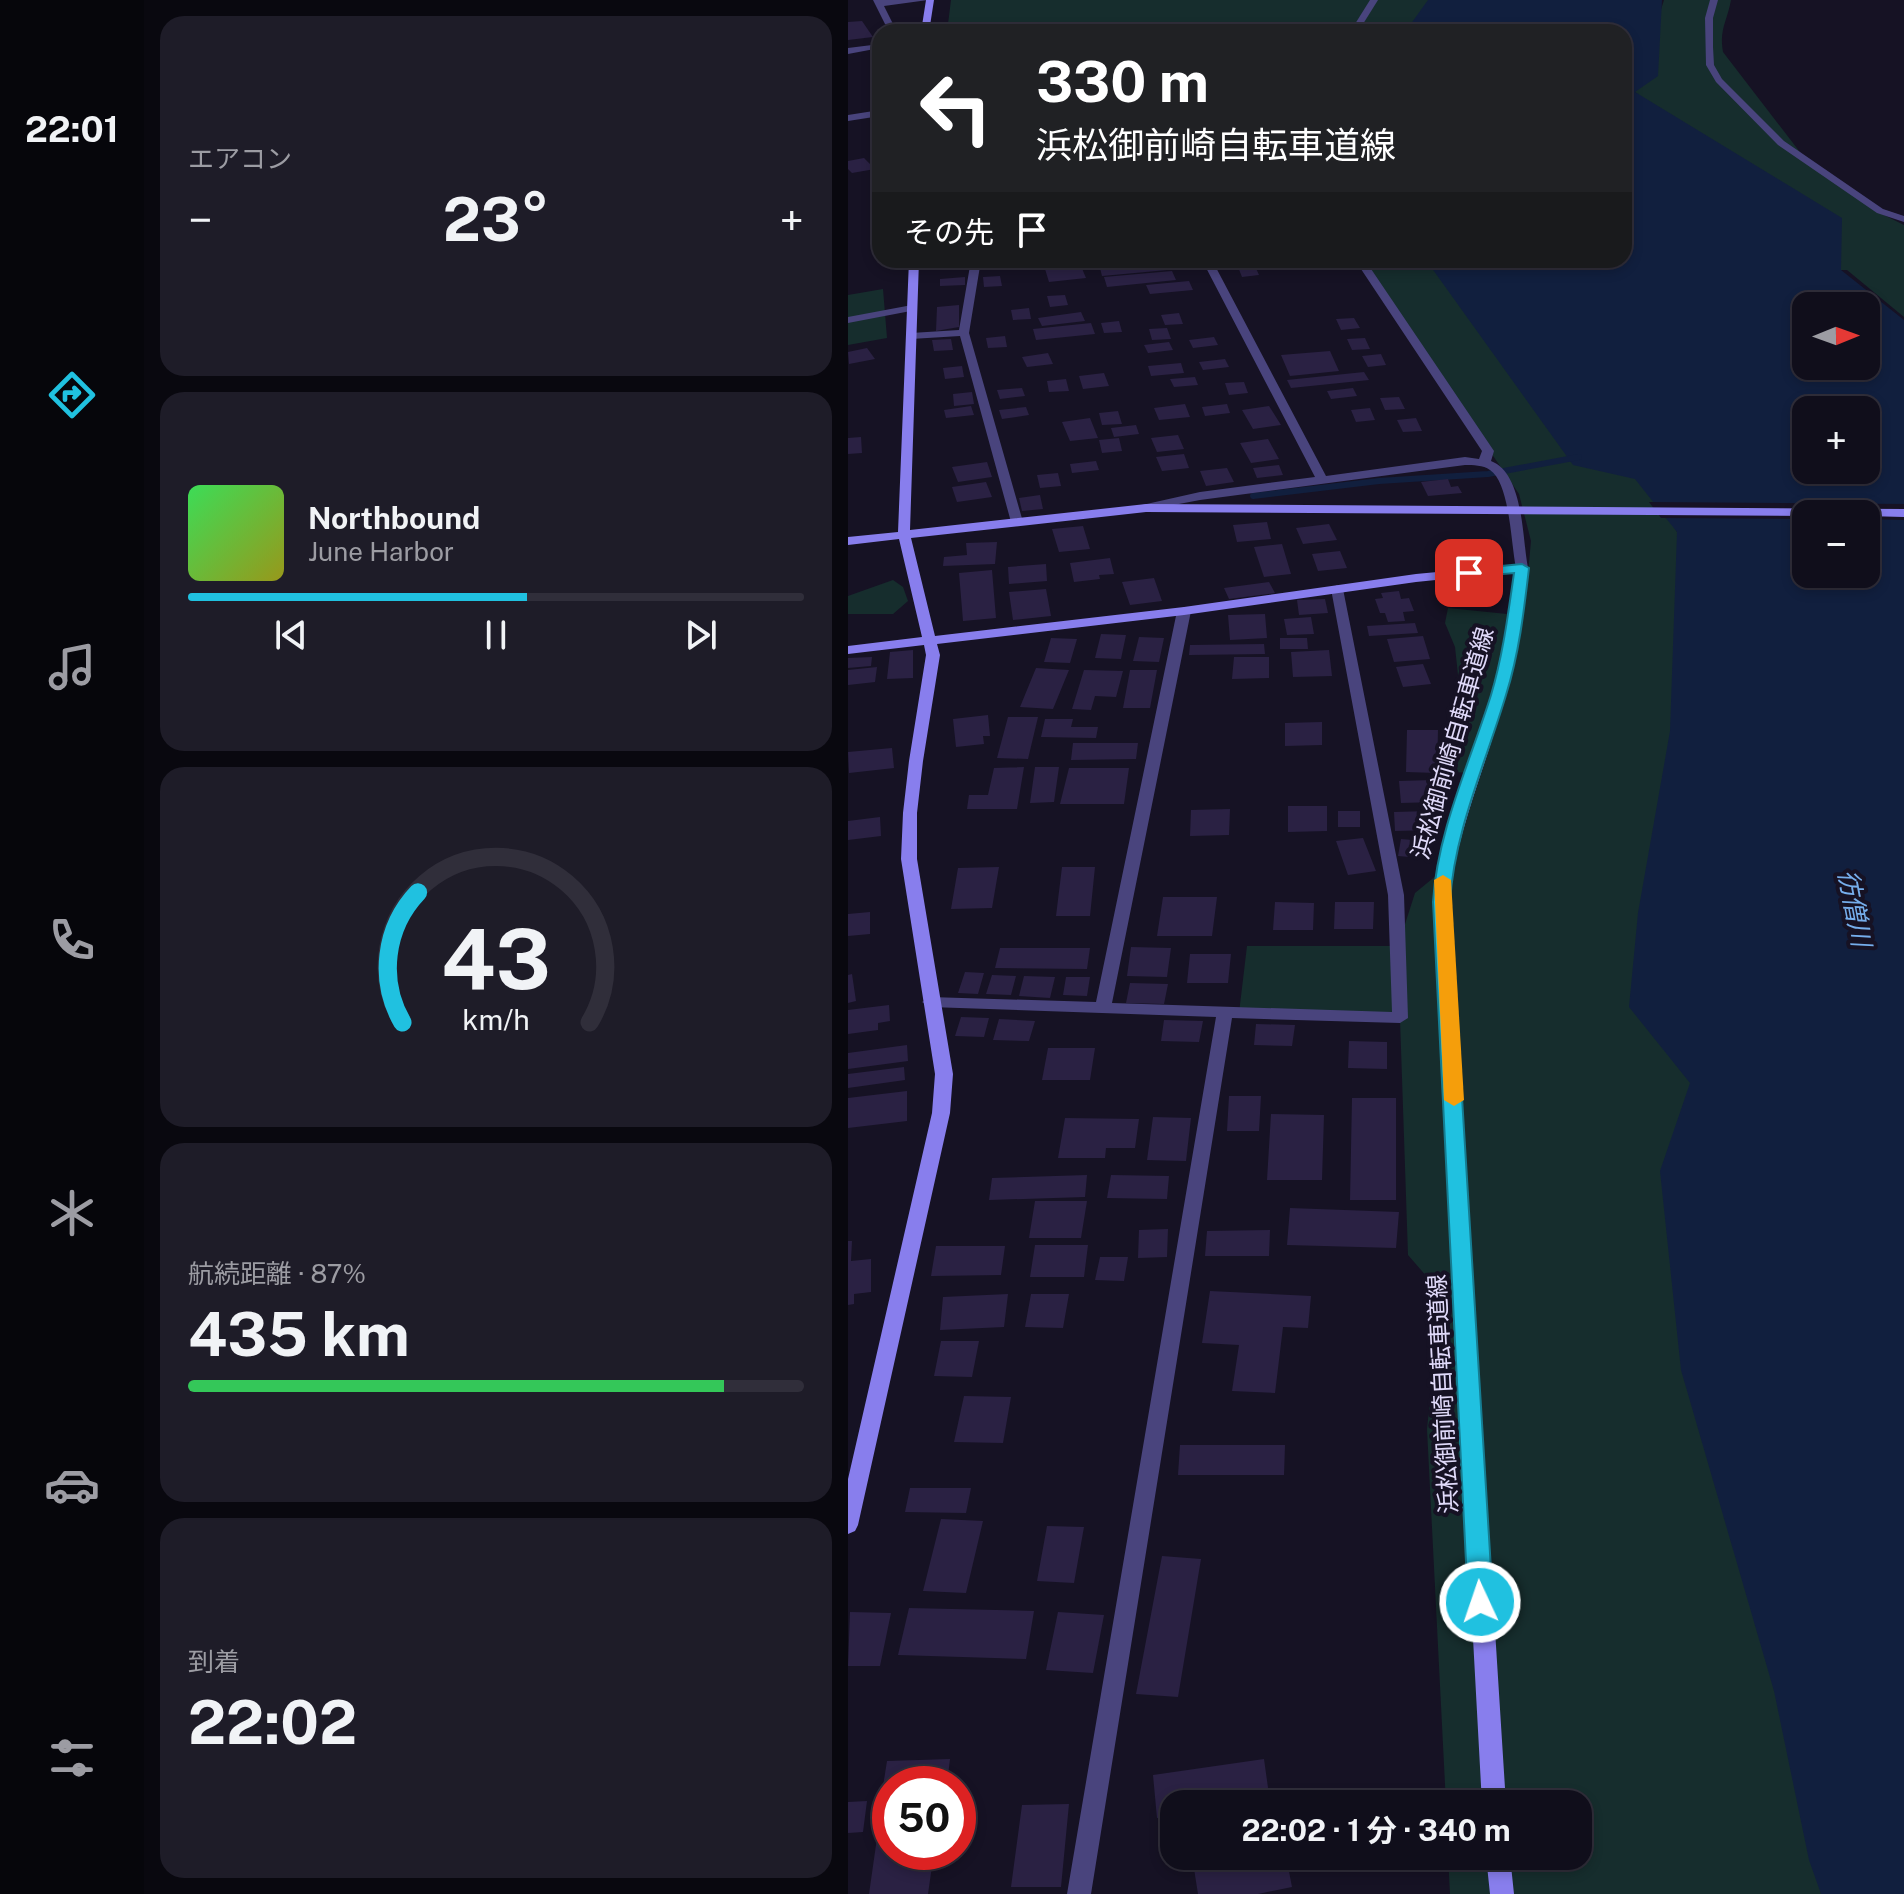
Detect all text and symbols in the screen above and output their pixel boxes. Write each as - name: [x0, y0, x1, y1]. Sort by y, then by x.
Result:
- text: 330 m: [1036, 49, 1209, 115]
- icon: left: [904, 56, 1008, 160]
- text: 22:01: [25, 108, 119, 150]
- text: 浜松御前崎自転車道線: [1036, 124, 1396, 166]
- text: エアコン: [188, 143, 292, 174]
- text: 23°: [443, 184, 549, 255]
- text: −: [188, 194, 212, 246]
- text: +: [780, 194, 804, 246]
- icon: arrive: [1010, 208, 1054, 252]
- text: その先: [904, 214, 994, 250]
- north arrow: [1792, 292, 1880, 380]
- map controls: [1792, 292, 1880, 588]
- icon: directions: [44, 367, 100, 423]
- button: +: [1792, 396, 1880, 484]
- text: Northbound: [308, 500, 480, 536]
- button: −: [1792, 500, 1880, 588]
- text: June Harbor: [308, 536, 454, 567]
- pin: [1435, 539, 1503, 607]
- icon: arrive: [1447, 551, 1491, 595]
- icon: previous: [269, 613, 313, 657]
- icon: pause: [474, 613, 518, 657]
- icon: next: [679, 613, 723, 657]
- street label: 浜松御前崎自転車道線: [1405, 624, 1499, 862]
- icon: music: [44, 639, 100, 695]
- water label: 彷僧川: [1832, 867, 1878, 952]
- text: 43: [441, 910, 551, 1008]
- icon: phone: [44, 912, 100, 968]
- text: km/h: [462, 1003, 530, 1036]
- icon: climate: [44, 1185, 100, 1241]
- text: 航続距離 · 87%: [188, 1258, 366, 1289]
- street label: 浜松御前崎自転車道線: [1422, 1273, 1462, 1515]
- text: 435 km: [188, 1299, 410, 1370]
- icon: car: [44, 1457, 100, 1513]
- position arrow: [1438, 1560, 1522, 1644]
- text: 到着: [188, 1646, 240, 1677]
- text: 22:02: [188, 1687, 357, 1758]
- icon: filters: [44, 1730, 100, 1786]
- speed limit sign: 50: [872, 1766, 976, 1870]
- text: 22:02 · 1 分 · 340 m: [1241, 1812, 1511, 1848]

